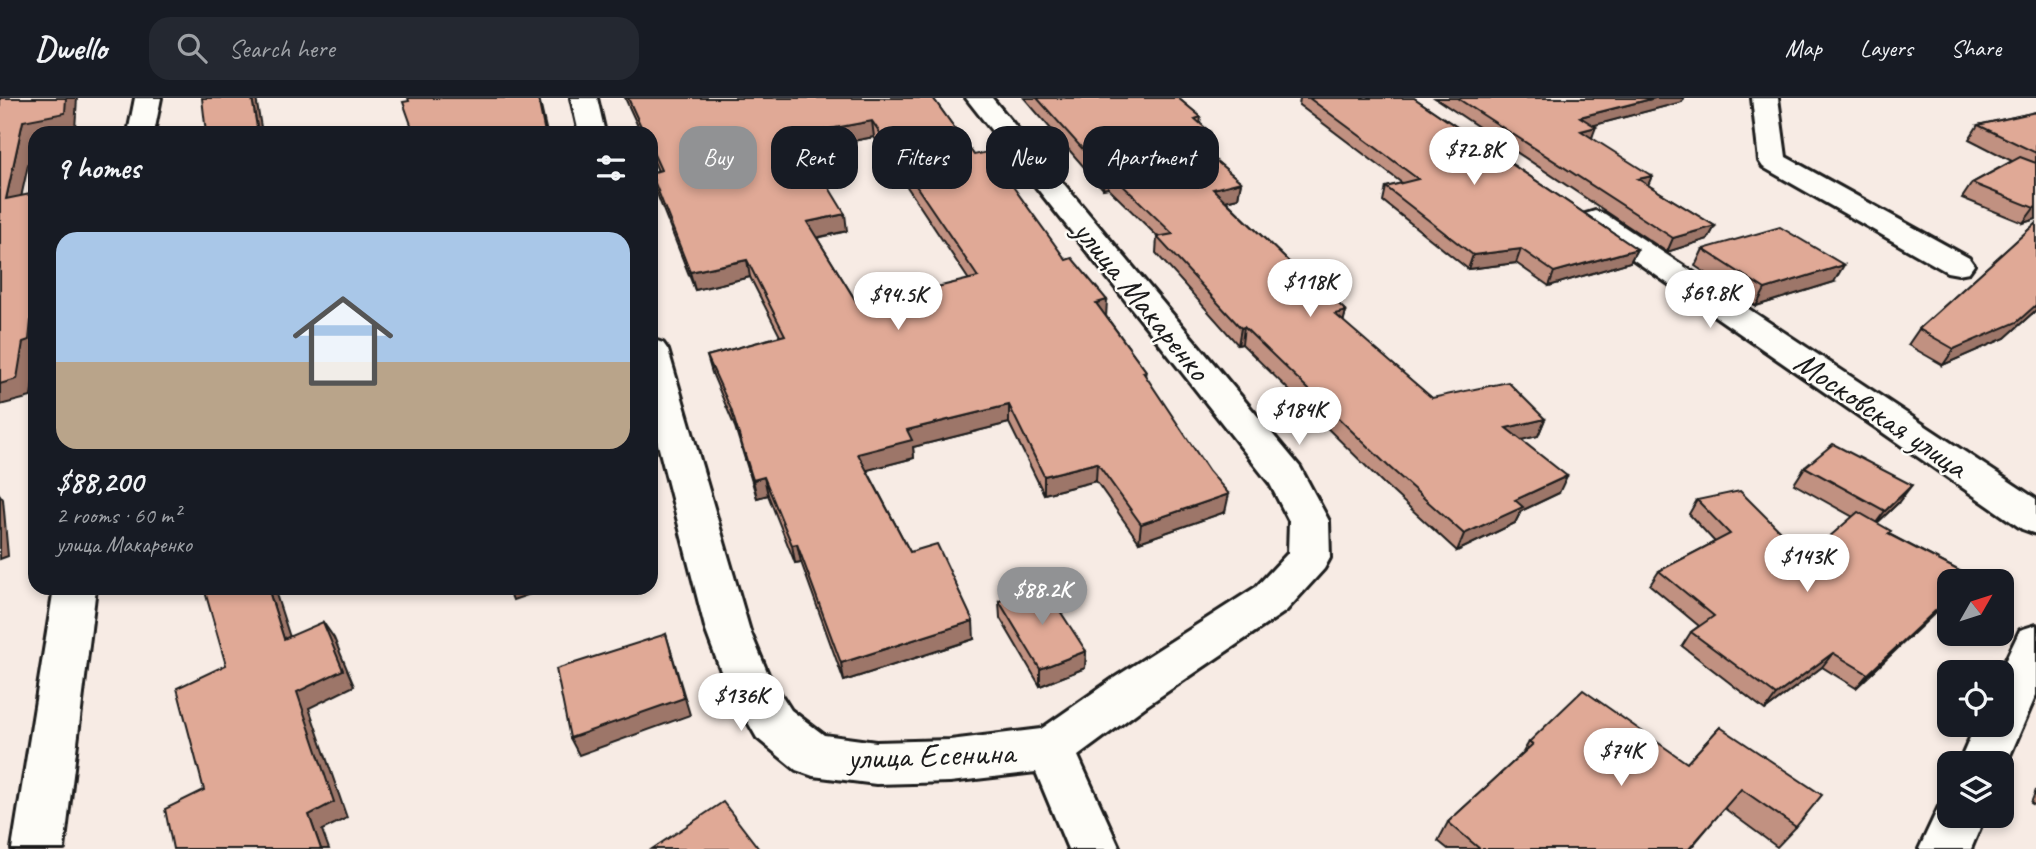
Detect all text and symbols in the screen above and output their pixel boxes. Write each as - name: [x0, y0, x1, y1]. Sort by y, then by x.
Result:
- search box: [149, 17, 639, 80]
- text: Dwello: [35, 27, 107, 69]
- icon: search: [173, 29, 211, 67]
- text: Search here: [229, 32, 335, 65]
- text: Map: [1785, 33, 1822, 63]
- text: Layers: [1860, 33, 1913, 63]
- text: Share: [1951, 33, 2001, 63]
- chip: Buy: [679, 126, 757, 189]
- chip: Rent: [771, 126, 858, 189]
- chip: Filters: [872, 126, 972, 189]
- chip: New: [986, 126, 1069, 189]
- chip: Apartment: [1083, 126, 1219, 189]
- pin: $72.8K: [1417, 127, 1531, 187]
- text: $72.8K: [1445, 135, 1503, 164]
- text: 9 homes: [56, 149, 140, 187]
- icon: filters: [592, 149, 630, 187]
- street label: улица Макаренко: [1063, 209, 1221, 391]
- pin: $118K: [1261, 260, 1359, 319]
- text: $118K: [1283, 267, 1337, 296]
- pin: $69.8K: [1653, 271, 1767, 330]
- pin: $94.5K: [841, 272, 955, 332]
- icon: home: [280, 278, 406, 404]
- text: $69.8K: [1681, 278, 1739, 307]
- text: $94.5K: [870, 280, 927, 309]
- street label: Московская улица: [1786, 341, 1978, 489]
- pin: $184K: [1250, 388, 1348, 447]
- text: $184K: [1272, 395, 1326, 424]
- text: $88,200: [56, 463, 143, 501]
- text: 2 rooms · 60 m²: [56, 501, 180, 530]
- text: улица Макаренко: [56, 530, 192, 559]
- pin: $143K: [1758, 534, 1856, 594]
- text: $143K: [1780, 542, 1834, 571]
- pin: $88.2K: [985, 568, 1099, 627]
- north arrow: [1937, 569, 2014, 646]
- map controls: [1937, 569, 2014, 828]
- text: $88.2K: [1013, 575, 1071, 604]
- button: locate: [1937, 660, 2014, 737]
- pin: $136K: [692, 674, 790, 733]
- text: $136K: [714, 681, 768, 710]
- pin: $74K: [1580, 728, 1662, 788]
- street label: улица Есенина: [845, 731, 1018, 779]
- text: $74K: [1600, 736, 1642, 765]
- button: layers: [1937, 751, 2014, 828]

